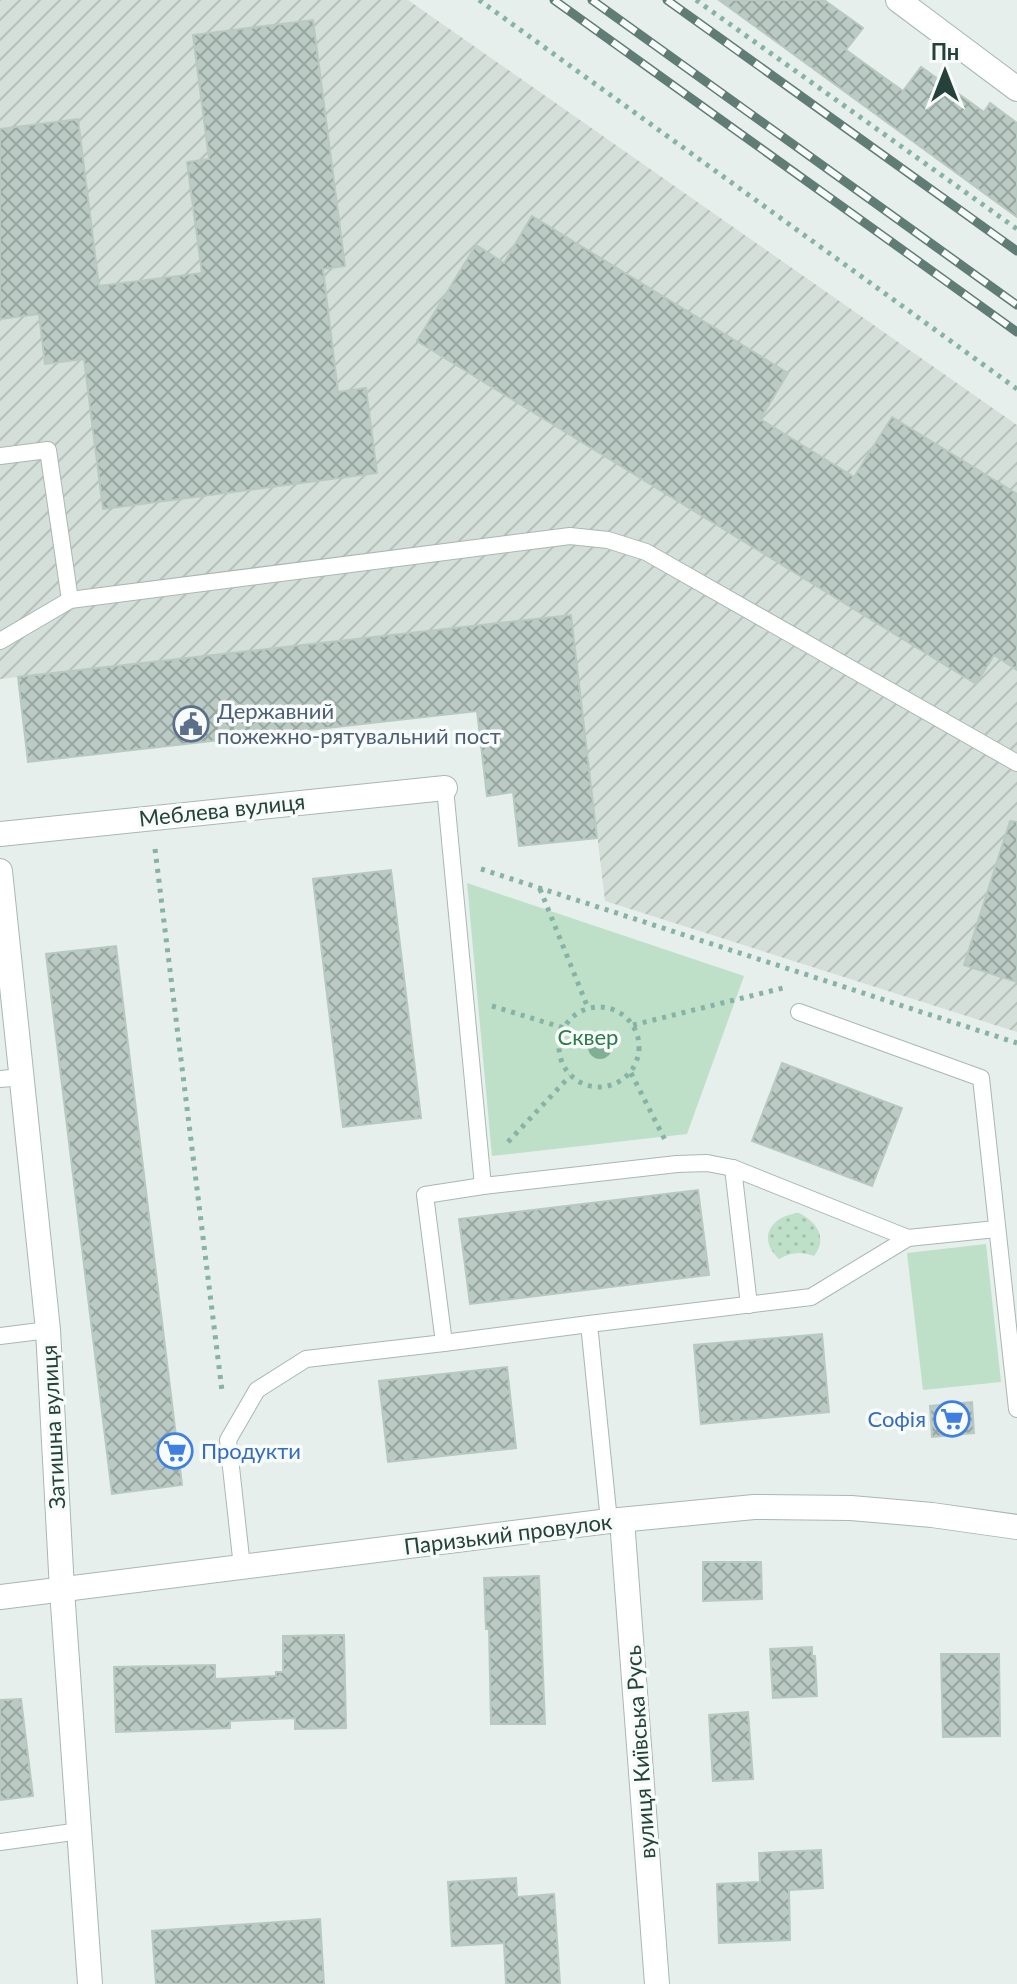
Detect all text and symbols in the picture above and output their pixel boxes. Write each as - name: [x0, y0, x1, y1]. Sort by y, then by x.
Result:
- north arrow: [905, 32, 985, 112]
- text: Пн: [931, 38, 959, 65]
- place label: Державний пожежно-рятувальний пост: [217, 697, 501, 749]
- public building icon: Державний пожежно-рятувальний пост: [172, 705, 210, 743]
- street label: Меблева вулиця: [138, 787, 306, 832]
- park label: Сквер: [558, 1023, 618, 1050]
- street label: Затишна вулиця: [35, 1344, 70, 1510]
- supermarket icon: Софія: [933, 1400, 971, 1438]
- place label: Софія: [867, 1405, 926, 1432]
- supermarket icon: Продукти: [156, 1432, 194, 1470]
- place label: Продукти: [201, 1437, 301, 1464]
- street label: Паризький провулок: [402, 1507, 614, 1560]
- street label: вулиця Київська Русь: [619, 1644, 660, 1860]

